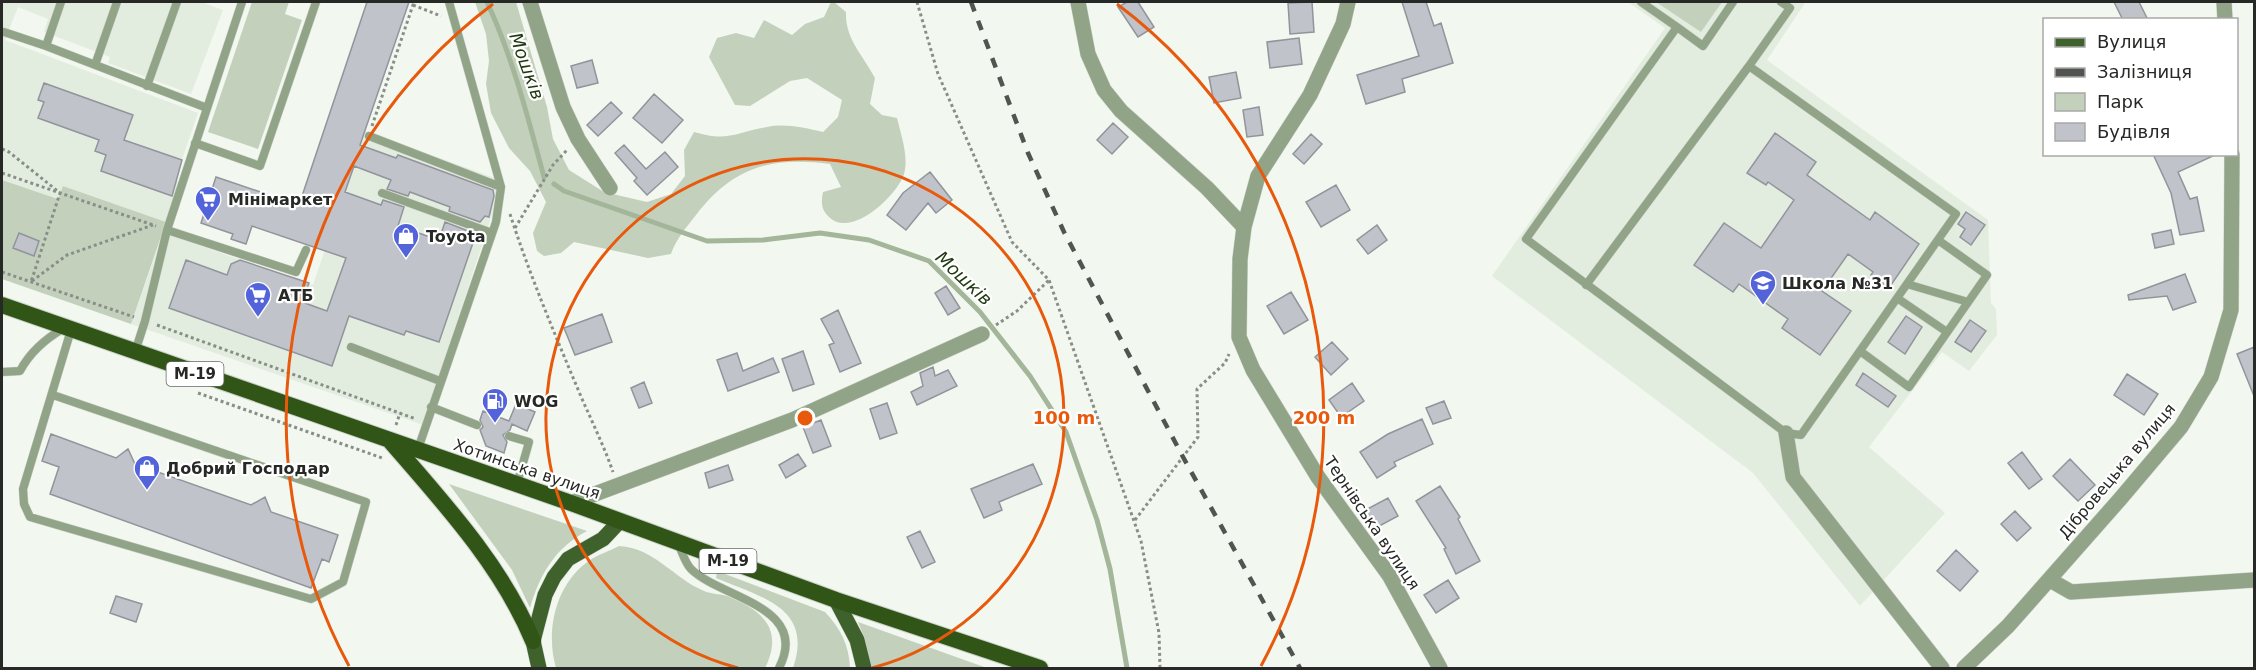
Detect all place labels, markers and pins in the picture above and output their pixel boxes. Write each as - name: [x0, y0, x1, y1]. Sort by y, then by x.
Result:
- supermarket icon: Мінімаркет: [193, 184, 223, 222]
- place label: Мінімаркет: [228, 190, 333, 209]
- shop icon: Toyota: [391, 221, 421, 259]
- place label: Toyota: [426, 227, 486, 246]
- school or university icon: Школа №31: [1748, 268, 1778, 306]
- place label: Школа №31: [1782, 274, 1893, 293]
- supermarket icon: АТБ: [243, 280, 273, 318]
- place label: АТБ: [278, 286, 314, 305]
- fuel station icon: WOG: [480, 386, 510, 424]
- place label: WOG: [514, 392, 558, 411]
- centre of rings: [795, 408, 815, 428]
- shop icon: Добрий Господар: [132, 453, 162, 491]
- place label: Добрий Господар: [166, 459, 330, 478]

